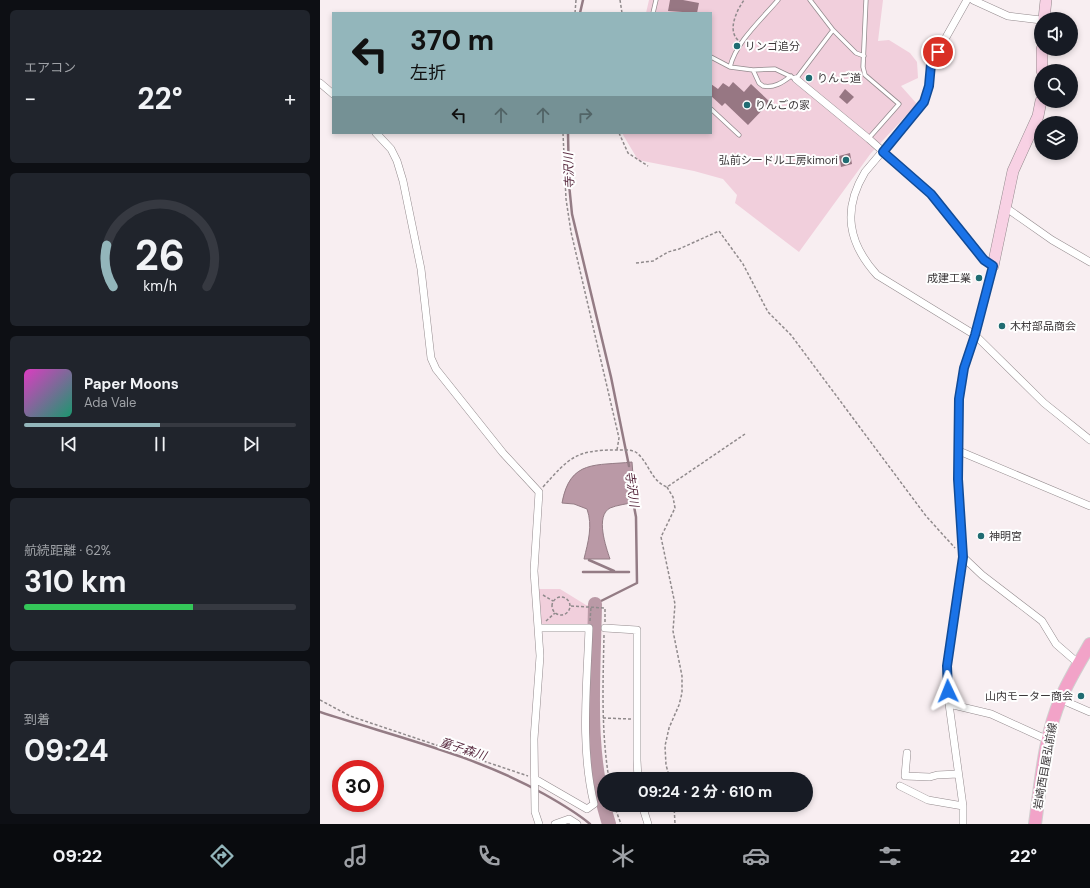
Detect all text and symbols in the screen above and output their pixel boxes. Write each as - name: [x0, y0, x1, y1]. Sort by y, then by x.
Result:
- map controls: [1034, 12, 1078, 160]
- button: sound: [1034, 12, 1078, 56]
- text: 370 m: [410, 22, 494, 59]
- icon: left: [344, 28, 396, 80]
- pin: [921, 35, 955, 69]
- place label: リンゴ追分: [745, 39, 800, 53]
- marker: リンゴ追分: [732, 41, 742, 51]
- icon: arrive: [927, 41, 949, 63]
- text: エアコン: [24, 59, 76, 76]
- text: 左折: [410, 61, 446, 85]
- button: search: [1034, 64, 1078, 108]
- place label: りんご道: [817, 71, 861, 85]
- marker: りんご道: [804, 73, 814, 83]
- text: 22°: [137, 79, 183, 118]
- text: −: [24, 84, 36, 113]
- text: +: [284, 84, 296, 113]
- place label: りんごの家: [755, 98, 810, 112]
- marker: りんごの家: [742, 100, 752, 110]
- icon: left: [448, 104, 470, 126]
- icon: ahead: [490, 104, 512, 126]
- icon: ahead: [532, 104, 554, 126]
- icon: right: [574, 104, 596, 126]
- button: layers: [1034, 116, 1078, 160]
- water label: 寺沢川: [560, 151, 578, 189]
- place label: 弘前シードル工房kimori: [719, 153, 838, 167]
- marker: 弘前シードル工房kimori: [841, 155, 851, 165]
- text: 26: [135, 229, 185, 283]
- place label: 成建工業: [927, 271, 971, 285]
- marker: 成建工業: [974, 273, 984, 283]
- text: km/h: [143, 277, 177, 295]
- place label: 木村部品商会: [1010, 319, 1076, 333]
- marker: 木村部品商会: [997, 321, 1007, 331]
- text: Paper Moons: [84, 374, 179, 394]
- text: Ada Vale: [84, 394, 136, 411]
- icon: previous: [58, 433, 80, 455]
- icon: pause: [149, 433, 171, 455]
- icon: next: [240, 433, 262, 455]
- water label: 寺沢川: [622, 470, 643, 510]
- place label: 神明宮: [989, 529, 1022, 543]
- marker: 神明宮: [976, 531, 986, 541]
- text: 航続距離 · 62%: [24, 542, 111, 559]
- text: 310 km: [24, 562, 127, 601]
- position arrow: [927, 670, 969, 712]
- place label: 山内モーター商会: [985, 689, 1073, 703]
- marker: 山内モーター商会: [1076, 691, 1086, 701]
- text: 到着: [24, 711, 50, 728]
- street label: 岩崎西目屋弘前線: [1030, 721, 1060, 811]
- text: 09:24: [24, 731, 108, 770]
- water label: 童子森川: [438, 734, 490, 765]
- speed limit sign: 30: [332, 760, 384, 812]
- text: 09:24 · 2 分 · 610 m: [638, 782, 772, 802]
- icon: directions: [208, 842, 236, 870]
- icon: music: [342, 842, 370, 870]
- icon: phone: [475, 842, 503, 870]
- icon: climate: [609, 842, 637, 870]
- icon: car: [742, 842, 770, 870]
- icon: filters: [876, 842, 904, 870]
- text: 09:22: [53, 844, 102, 868]
- text: 22°: [1010, 844, 1037, 868]

